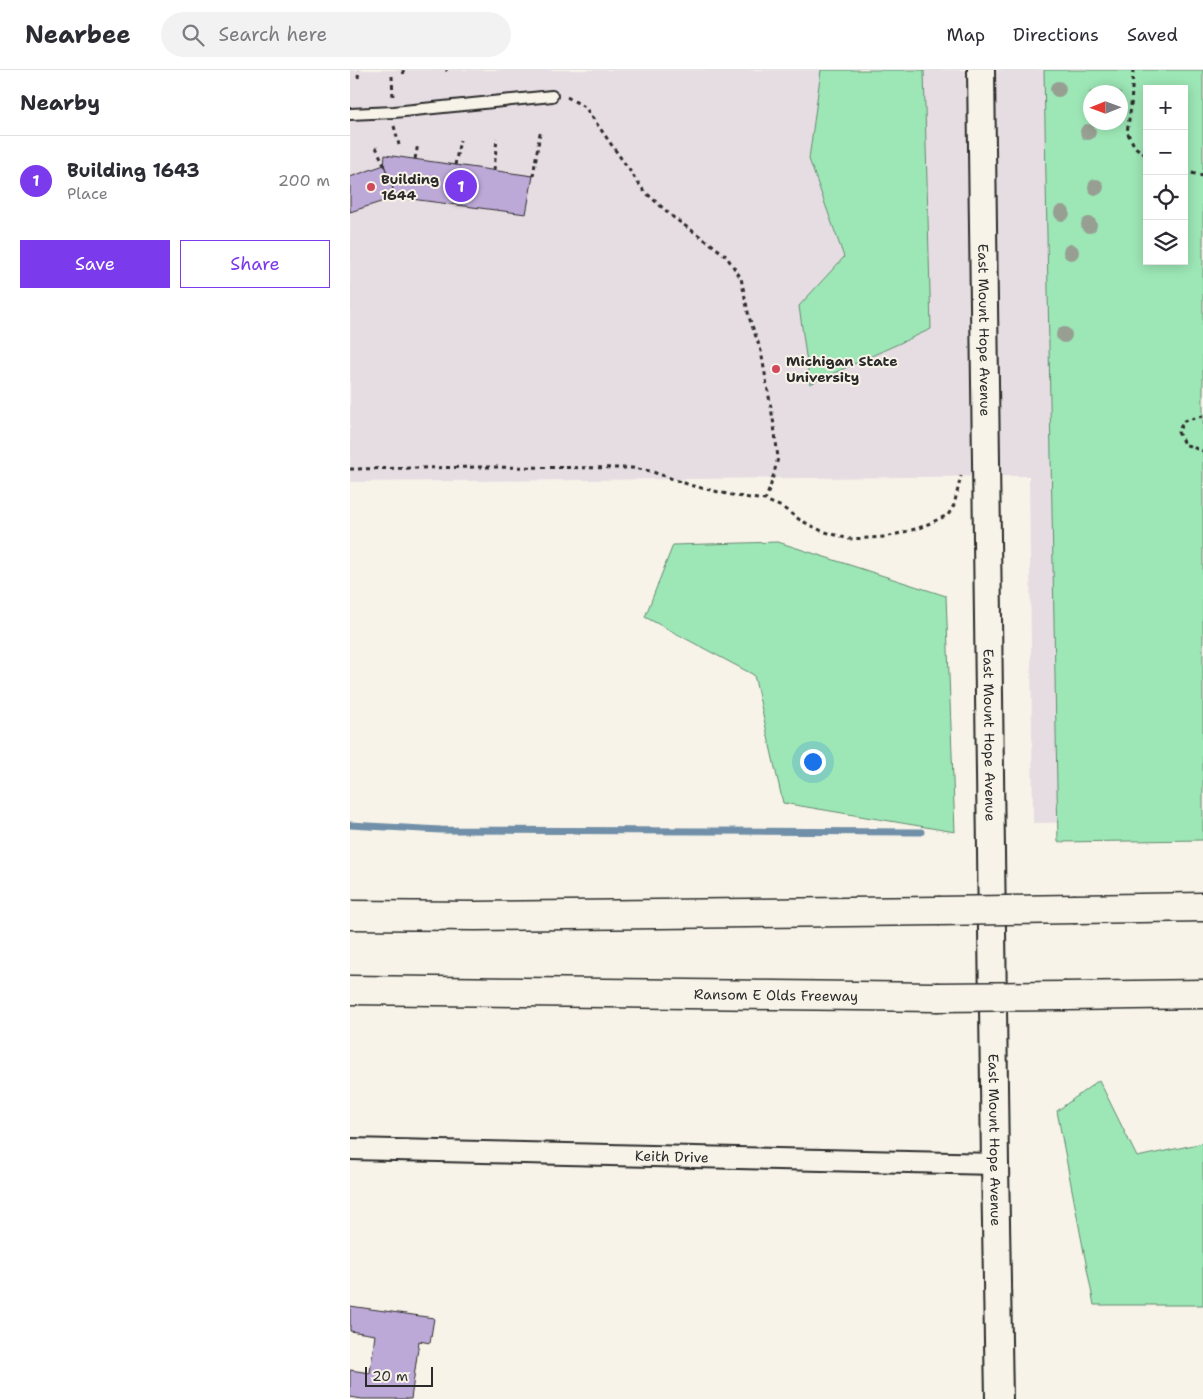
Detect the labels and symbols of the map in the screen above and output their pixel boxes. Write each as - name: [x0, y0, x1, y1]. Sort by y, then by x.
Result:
- north arrow: [1083, 85, 1128, 130]
- pin: 1: [445, 167, 477, 205]
- place label: Building 1644: [381, 170, 439, 204]
- marker: Building 1644: [365, 181, 377, 193]
- street label: East Mount Hope Avenue: [974, 244, 994, 416]
- place label: Michigan State University: [786, 352, 898, 386]
- marker: Michigan State University: [770, 363, 782, 375]
- street label: East Mount Hope Avenue: [979, 649, 1000, 821]
- your location: [800, 749, 826, 775]
- street label: Ransom E Olds Freeway: [694, 985, 858, 1005]
- street label: East Mount Hope Avenue: [985, 1053, 1005, 1226]
- street label: Keith Drive: [635, 1147, 709, 1166]
- scale bar: [365, 1364, 432, 1387]

